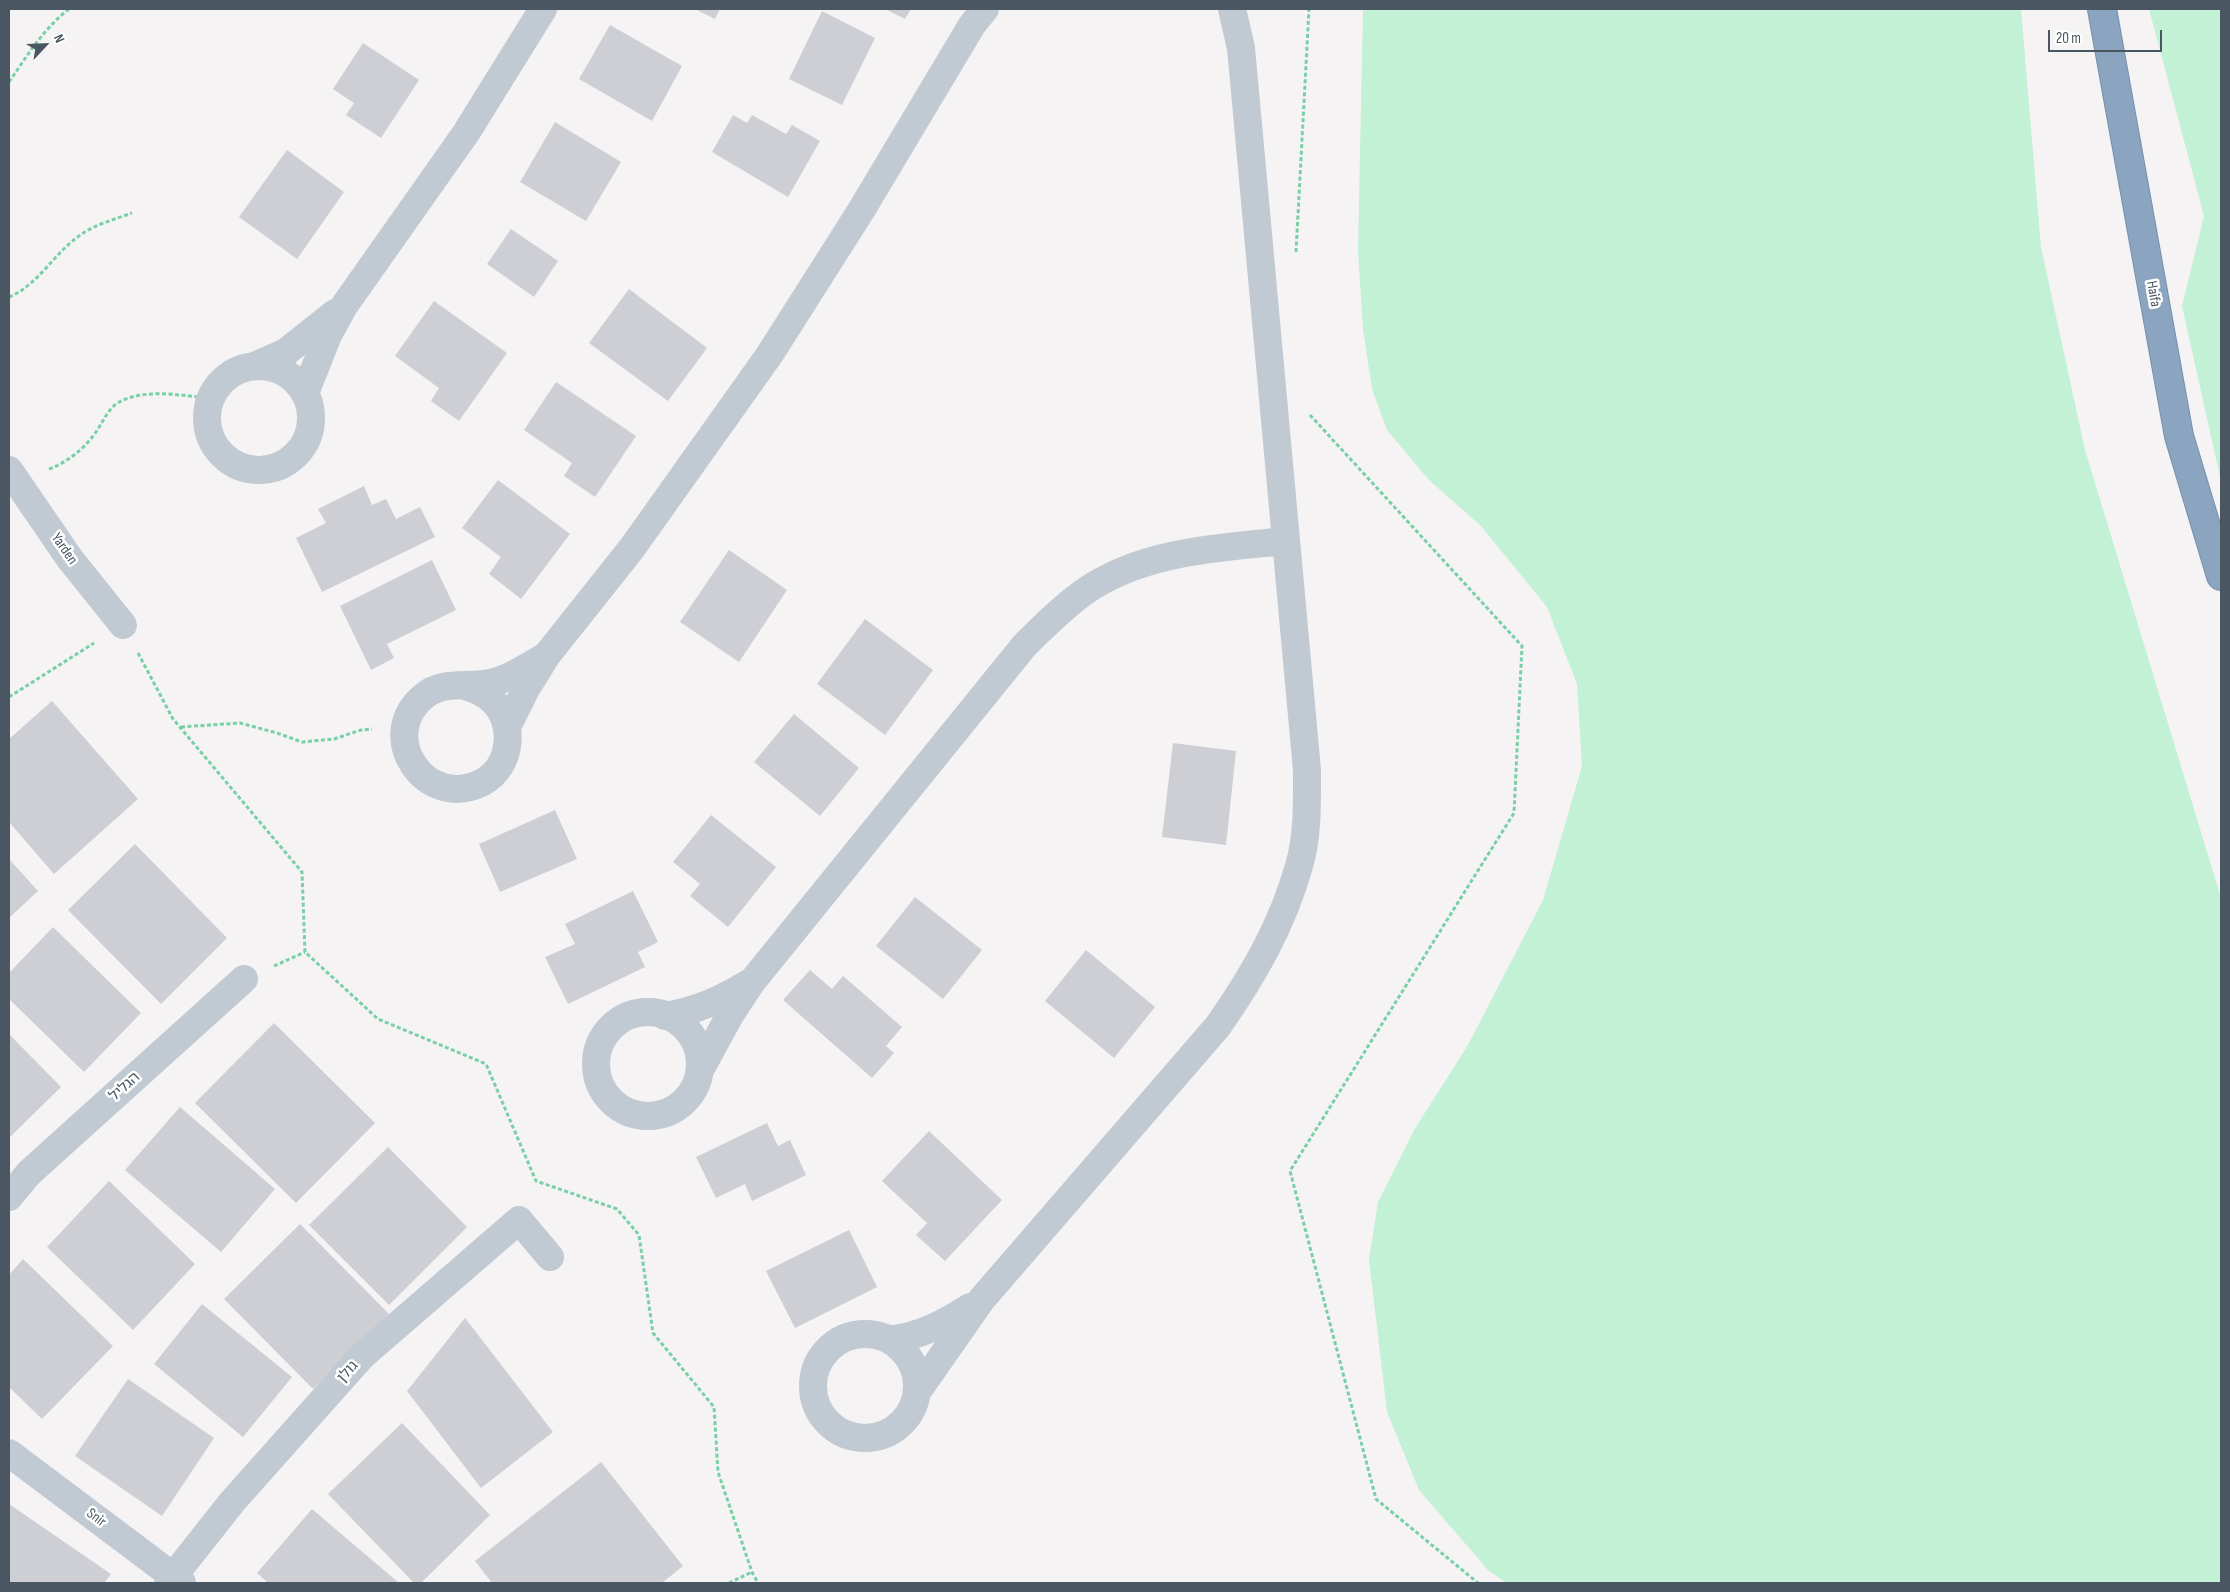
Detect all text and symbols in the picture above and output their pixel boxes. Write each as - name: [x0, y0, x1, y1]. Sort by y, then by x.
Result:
- north arrow: [20, 20, 70, 70]
- scale bar: [2050, 20, 2164, 52]
- text: 20 m: [2056, 29, 2081, 48]
- text: N: [50, 31, 68, 45]
- street label: Haifa: [2142, 280, 2164, 308]
- street label: Yarden: [47, 530, 81, 568]
- street label: הגליל: [106, 1069, 144, 1105]
- street label: גולן: [334, 1357, 362, 1387]
- street label: Snir: [83, 1505, 109, 1531]

